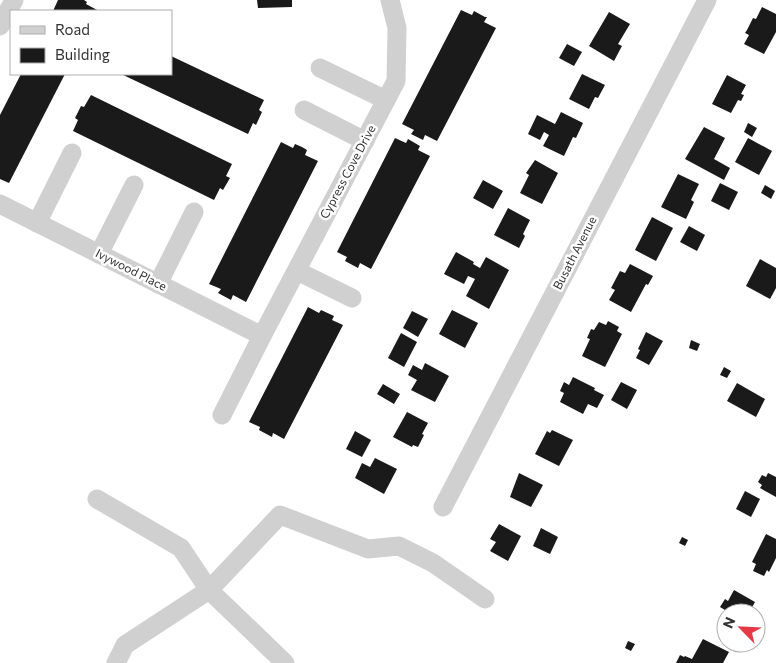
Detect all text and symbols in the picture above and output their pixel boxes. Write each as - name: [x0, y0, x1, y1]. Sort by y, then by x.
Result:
- legend: [10, 10, 172, 75]
- text: Road: [55, 20, 90, 38]
- text: Building: [55, 45, 110, 63]
- street label: Cypress Cove Drive: [316, 122, 378, 221]
- street label: Busath Avenue: [550, 214, 599, 291]
- street label: Ivywood Place: [94, 245, 169, 293]
- north arrow: [716, 603, 766, 653]
- text: N: [719, 614, 739, 631]

